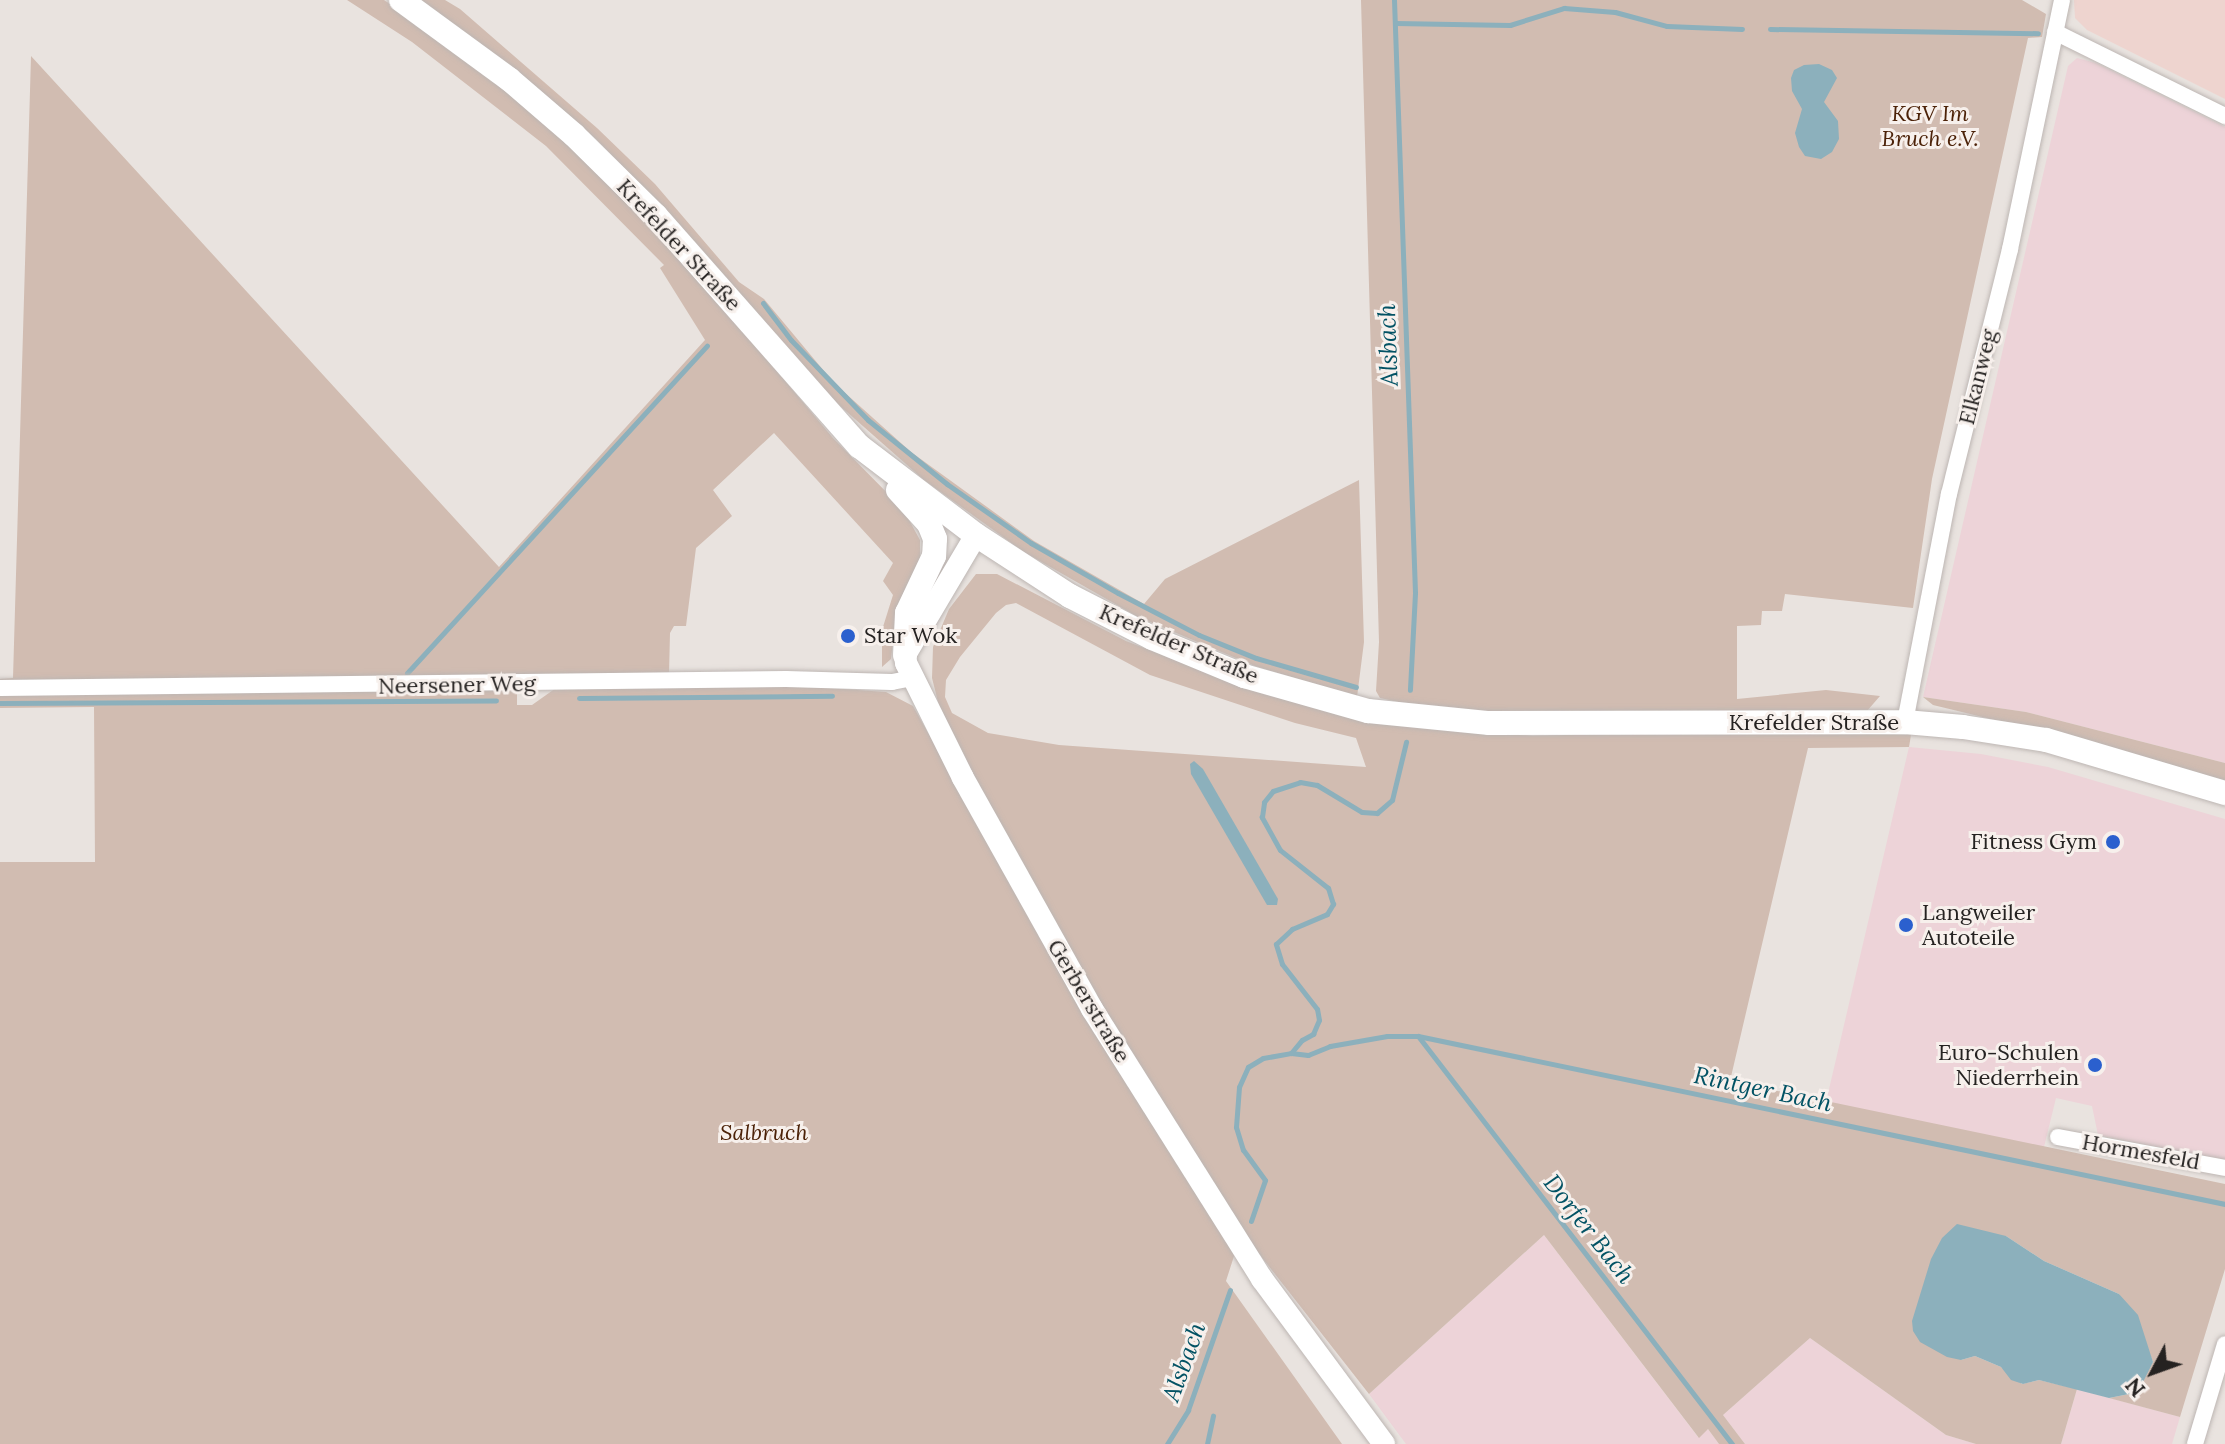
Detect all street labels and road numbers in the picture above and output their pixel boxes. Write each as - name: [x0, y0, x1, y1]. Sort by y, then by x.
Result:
- street label: Krefelder Straße: [611, 174, 747, 316]
- street label: Elkanweg: [1953, 327, 2003, 427]
- street label: Krefelder Straße: [1095, 599, 1263, 689]
- street label: Neersener Weg: [378, 670, 536, 700]
- street label: Krefelder Straße: [1729, 710, 1899, 736]
- street label: Gerberstraße: [1042, 935, 1136, 1067]
- street label: Hormesfeld: [2080, 1129, 2202, 1175]

